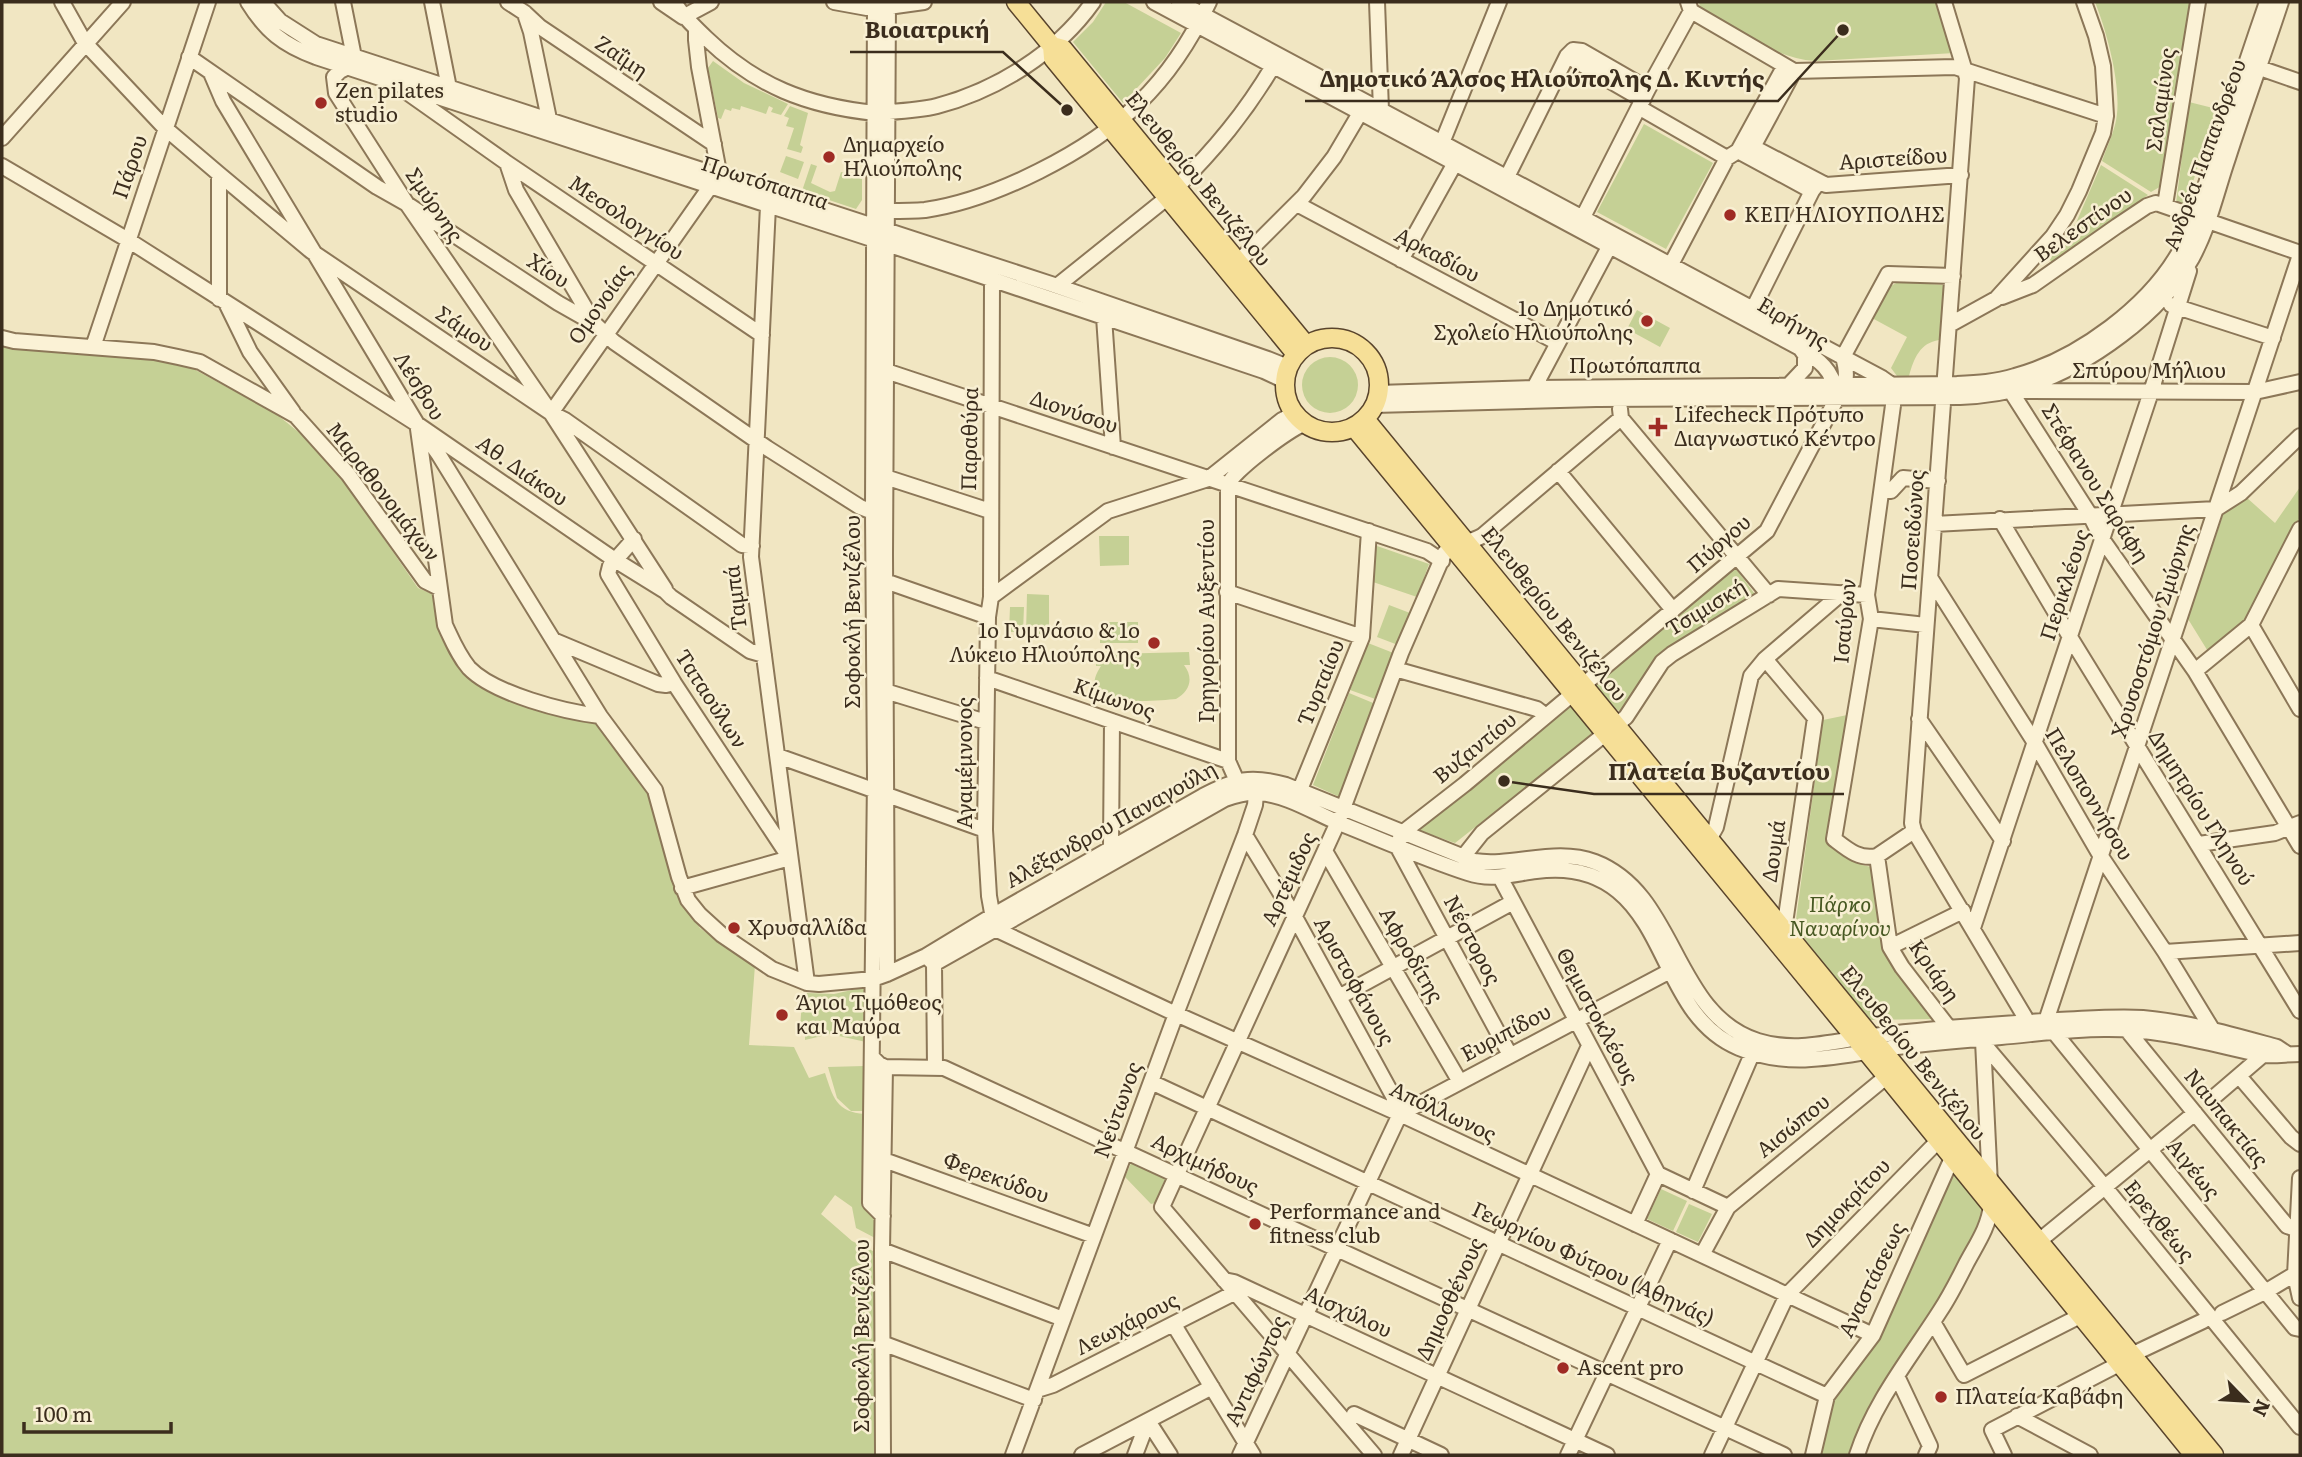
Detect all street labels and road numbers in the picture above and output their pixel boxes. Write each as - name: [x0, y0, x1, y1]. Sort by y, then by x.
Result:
- street label: Ζαΐμη: [590, 26, 655, 84]
- street label: Σαλαμίνος: [2136, 46, 2181, 154]
- street label: Ανδρέα Παπανδρέου: [2154, 54, 2252, 254]
- street label: Ελευθερίου Βενιζέλου: [1120, 83, 1280, 272]
- street label: Πάρου: [102, 130, 153, 202]
- street label: Αριστείδου: [1837, 137, 1948, 176]
- street label: Πρωτόπαππα: [698, 145, 834, 216]
- street label: Σμύρνης: [400, 160, 473, 247]
- street label: Μεσολογγίου: [563, 166, 691, 266]
- street label: Βελεστίνου: [2026, 178, 2137, 268]
- street label: Αρκαδίου: [1390, 217, 1486, 288]
- street label: Χίου: [522, 244, 577, 294]
- street label: Ομονοίας: [559, 256, 637, 349]
- street label: Ειρήνης: [1753, 287, 1836, 354]
- street label: Σάμου: [430, 296, 500, 357]
- street label: Λέσβου: [388, 344, 454, 425]
- street label: Πρωτόπαππα: [1569, 348, 1701, 379]
- street label: Σπύρου Μήλιου: [2072, 353, 2226, 384]
- street label: Διονύσου: [1027, 380, 1123, 439]
- street label: Παραθύρα: [951, 387, 984, 491]
- street label: Στέφανου Σαράφη: [2036, 396, 2159, 567]
- street label: Μαραθονομάχων: [321, 414, 449, 567]
- street label: Αθ. Διάκου: [471, 426, 576, 512]
- street label: Ποσειδώνος: [1891, 469, 1930, 591]
- street label: Πύργου: [1679, 505, 1756, 579]
- street label: Σοφοκλή Βενιζέλου: [835, 515, 866, 709]
- street label: Ελευθερίου Βενιζέλου: [1476, 518, 1636, 707]
- street label: Γρηγορίου Αυξεντίου: [1189, 519, 1220, 723]
- street label: Χρυσοστόμου Σμύρνης: [2101, 519, 2200, 741]
- street label: Περικλέους: [2030, 524, 2095, 644]
- street label: Ταμπά: [714, 564, 753, 633]
- street label: Τσιμισκή: [1658, 569, 1751, 642]
- street label: Ισαύρων: [1823, 577, 1862, 665]
- street label: Τυρταίου: [1287, 634, 1350, 730]
- street label: Ταταούλων: [669, 642, 757, 753]
- street label: Κίμωνος: [1070, 668, 1160, 725]
- street label: Αγαμέμνονος: [947, 697, 978, 829]
- street label: Βυζαντίου: [1425, 703, 1522, 789]
- street label: Πελοποννήσου: [2039, 720, 2143, 865]
- street label: Δημητρίου Γληνού: [2143, 723, 2264, 891]
- street label: Αλέξανδρου Παναγούλη: [998, 752, 1221, 894]
- street label: Δουμά: [1752, 817, 1791, 884]
- street label: Αρτέμιδος: [1251, 826, 1322, 930]
- street label: Νέστορος: [1438, 888, 1511, 989]
- street label: Αφροδίτης: [1373, 900, 1453, 1007]
- street label: Αριστοφάνους: [1308, 910, 1404, 1050]
- street label: Κριάρη: [1903, 932, 1969, 1007]
- street label: Θεμιστοκλέους: [1550, 941, 1648, 1089]
- street label: Ελευθερίου Βενιζέλου: [1835, 957, 1995, 1146]
- street label: Ευριπίδου: [1454, 994, 1555, 1067]
- street label: Νεύτωνος: [1084, 1057, 1147, 1162]
- street label: Ναυπακτίας: [2178, 1060, 2277, 1172]
- street label: Απόλλωνος: [1386, 1072, 1502, 1148]
- street label: Αισώπου: [1748, 1085, 1835, 1163]
- street label: Αρχιμήδους: [1147, 1123, 1265, 1200]
- street label: Αιγέως: [2161, 1130, 2229, 1205]
- street label: Φερεκύδου: [939, 1142, 1054, 1209]
- street label: Δημοκρίτου: [1795, 1150, 1896, 1253]
- street label: Ερεχθέως: [2118, 1172, 2204, 1267]
- street label: Γεωργίου Φύτρου (Αθηνάς): [1468, 1192, 1720, 1332]
- street label: Αναστάσεως: [1828, 1216, 1911, 1342]
- street label: Δημοσθένους: [1406, 1231, 1490, 1364]
- street label: Σοφοκλή Βενιζέλου: [844, 1239, 875, 1433]
- street label: Αισχύλου: [1300, 1276, 1398, 1344]
- street label: Λεωχάρους: [1069, 1283, 1183, 1361]
- street label: Αντιφώντος: [1215, 1310, 1293, 1430]

